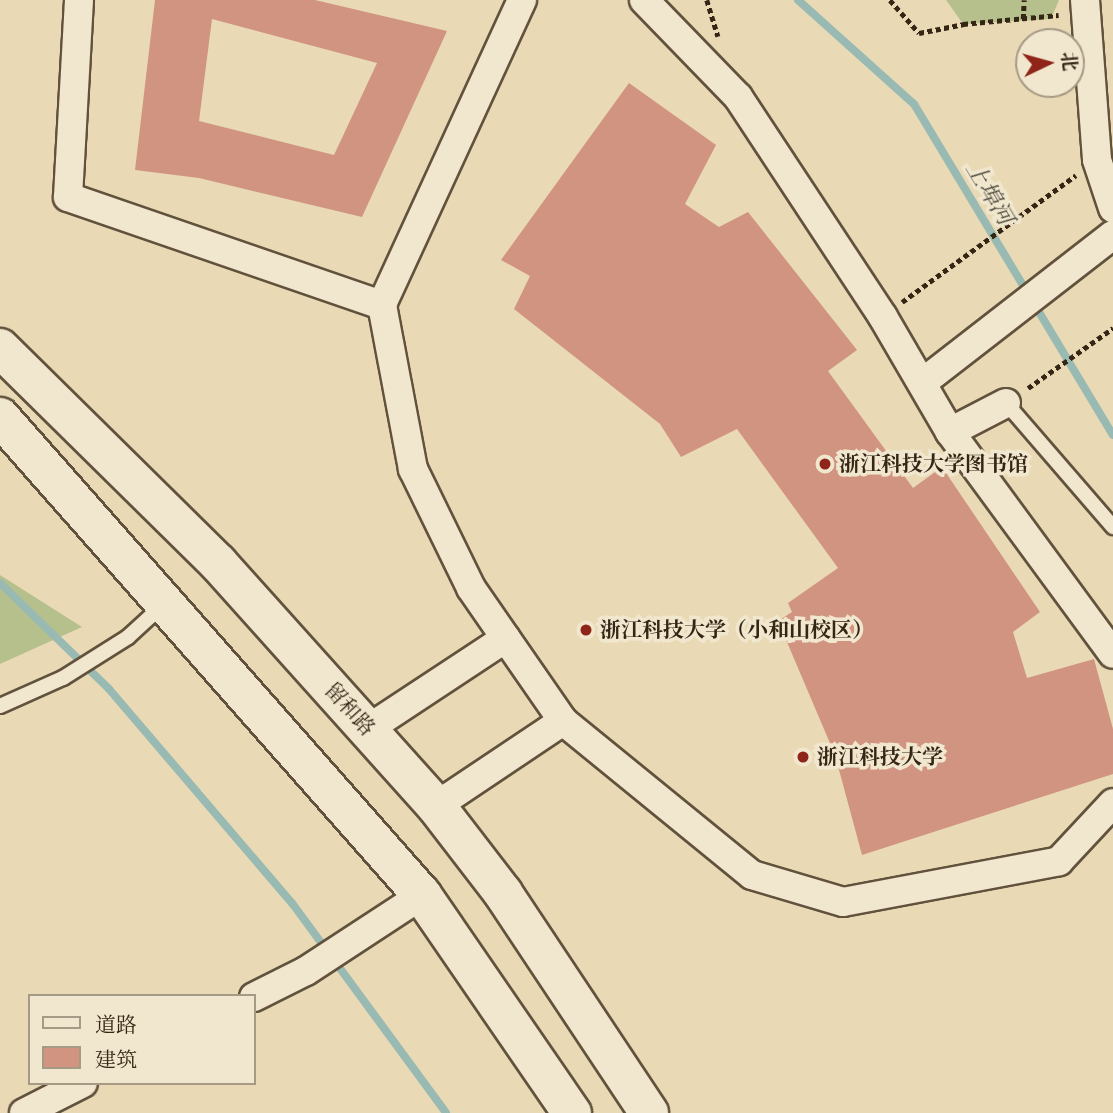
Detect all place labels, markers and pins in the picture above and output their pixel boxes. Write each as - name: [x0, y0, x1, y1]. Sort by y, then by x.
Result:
- place label: 浙江科技大学图书馆: [839, 451, 1028, 477]
- marker: 浙江科技大学图书馆: [817, 456, 833, 472]
- place label: 浙江科技大学（小和山校区）: [600, 617, 873, 643]
- marker: 浙江科技大学（小和山校区）: [578, 622, 594, 638]
- place label: 浙江科技大学: [817, 744, 943, 770]
- marker: 浙江科技大学: [795, 749, 811, 765]

